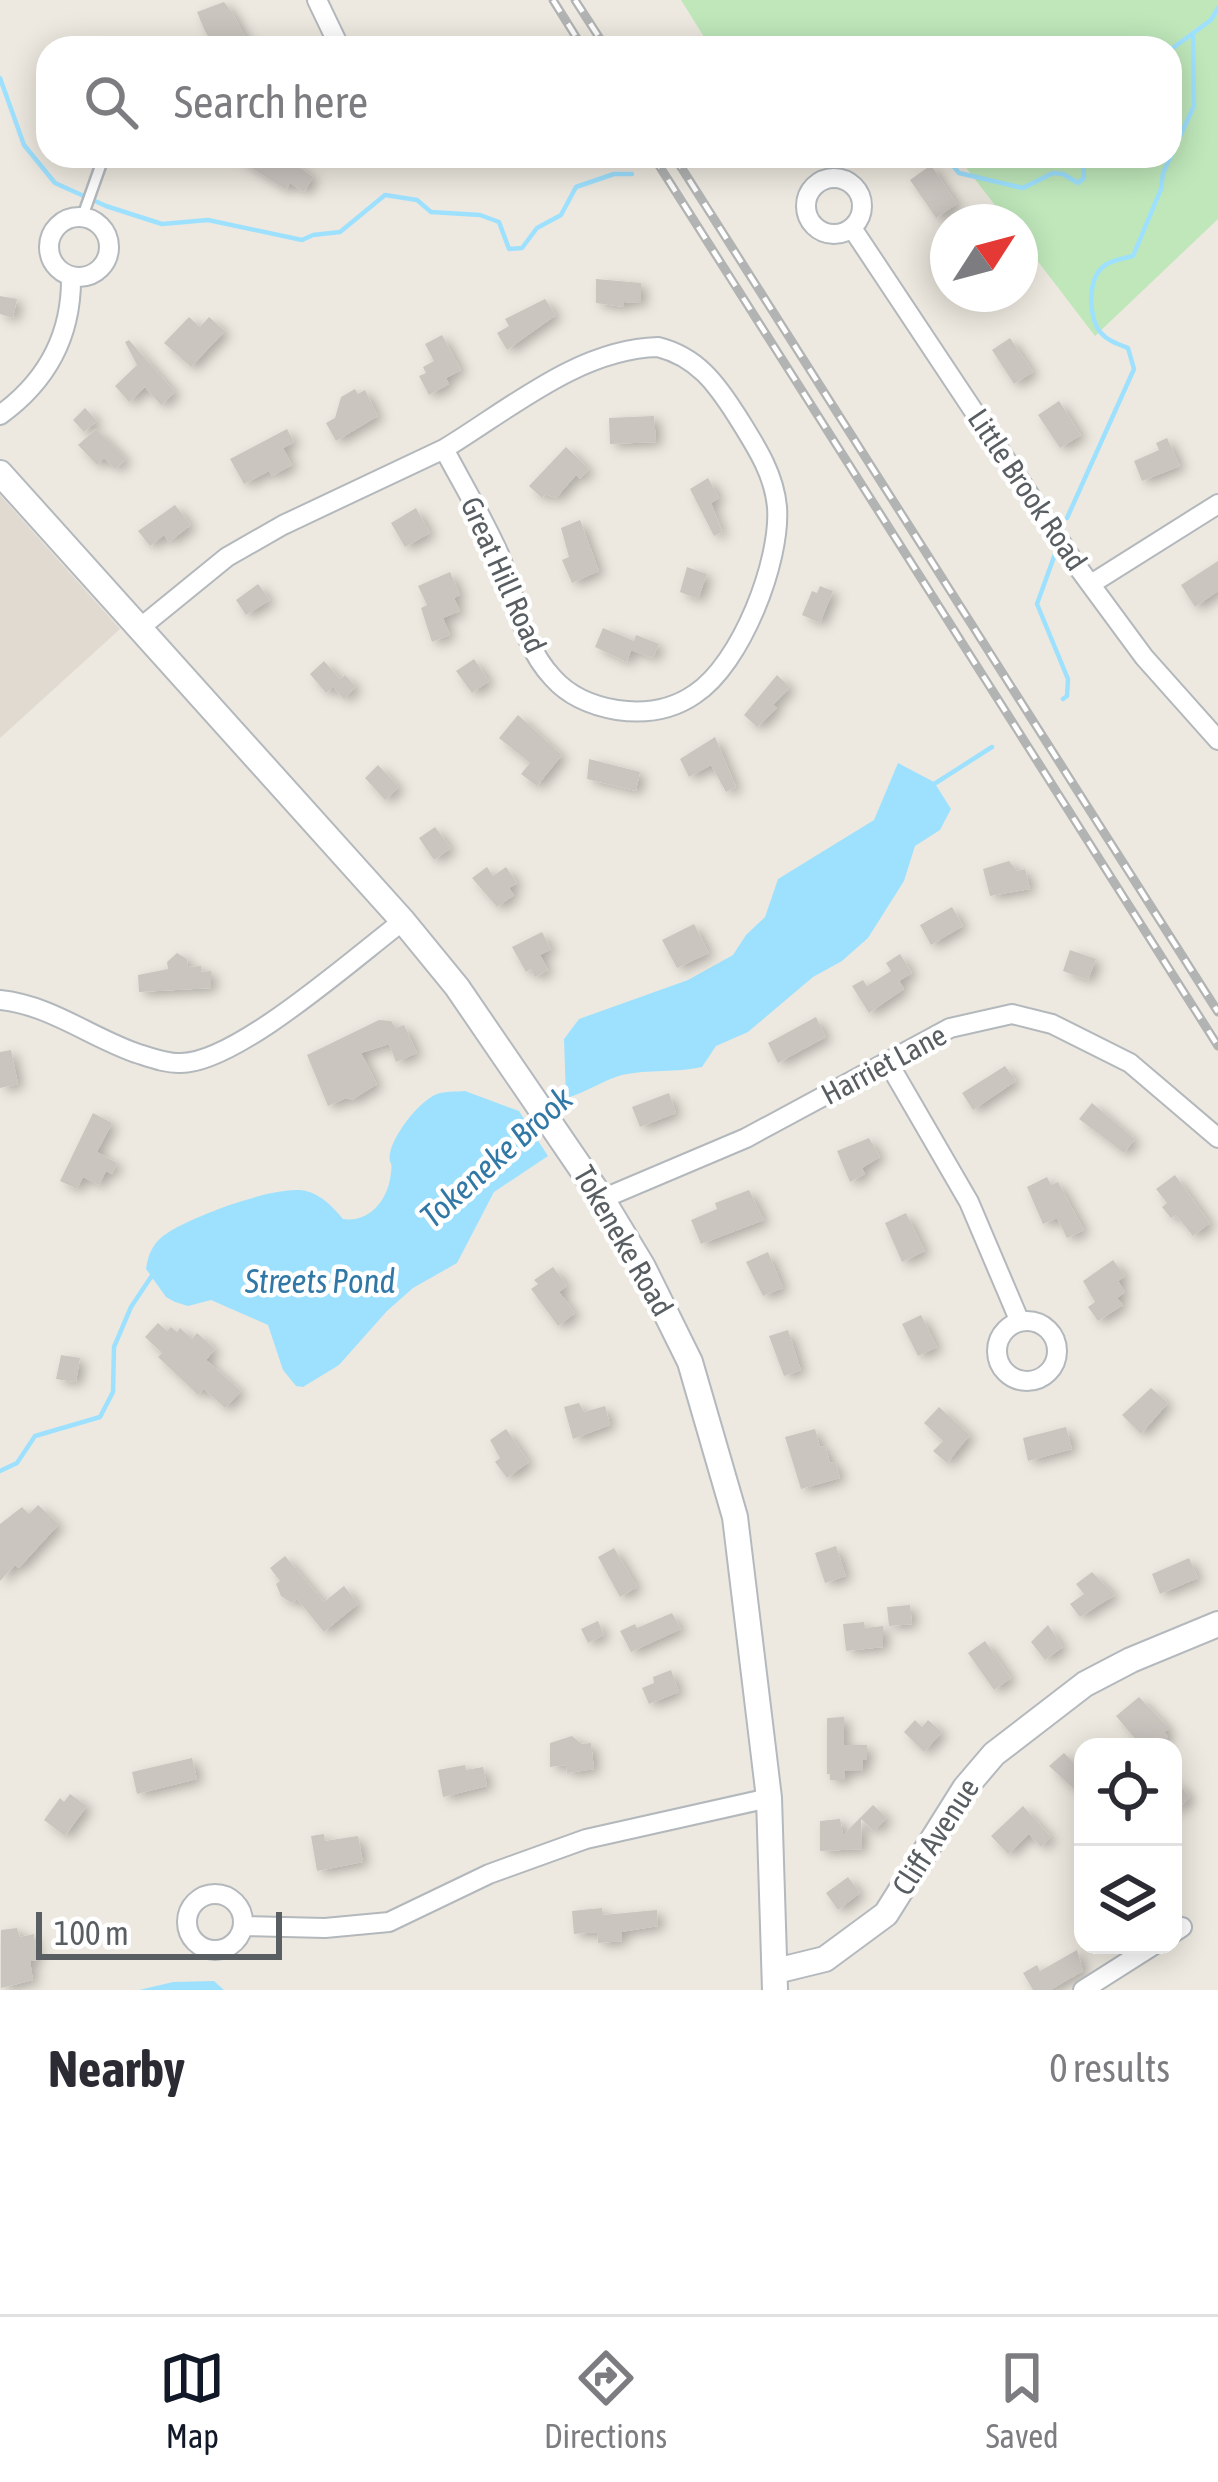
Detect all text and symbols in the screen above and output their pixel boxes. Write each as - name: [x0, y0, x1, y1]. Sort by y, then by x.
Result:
- search box: [36, 36, 1182, 168]
- icon: search: [78, 69, 144, 135]
- text: Search here: [174, 76, 368, 128]
- north arrow: [930, 204, 1038, 312]
- street label: Little Brook Road: [961, 402, 1094, 576]
- street label: Great Hill Road: [454, 492, 553, 658]
- street label: Harriet Lane: [815, 1017, 952, 1111]
- water label: Tokeneke Brook: [412, 1079, 580, 1235]
- street label: Tokeneke Road: [567, 1159, 680, 1322]
- water label: Streets Pond: [244, 1262, 395, 1300]
- map controls: [1074, 1738, 1182, 1954]
- button: locate: [1074, 1738, 1182, 1846]
- street label: Cliff Avenue: [885, 1772, 985, 1901]
- button: layers: [1074, 1846, 1182, 1954]
- scale bar: [36, 1906, 282, 1959]
- text: 100 m: [54, 1914, 129, 1952]
- text: Nearby: [48, 2039, 185, 2098]
- text: 0 results: [1049, 2046, 1170, 2090]
- tab: Map: [159, 2345, 225, 2455]
- tab: Directions: [544, 2345, 667, 2455]
- tab: Saved: [986, 2345, 1059, 2455]

